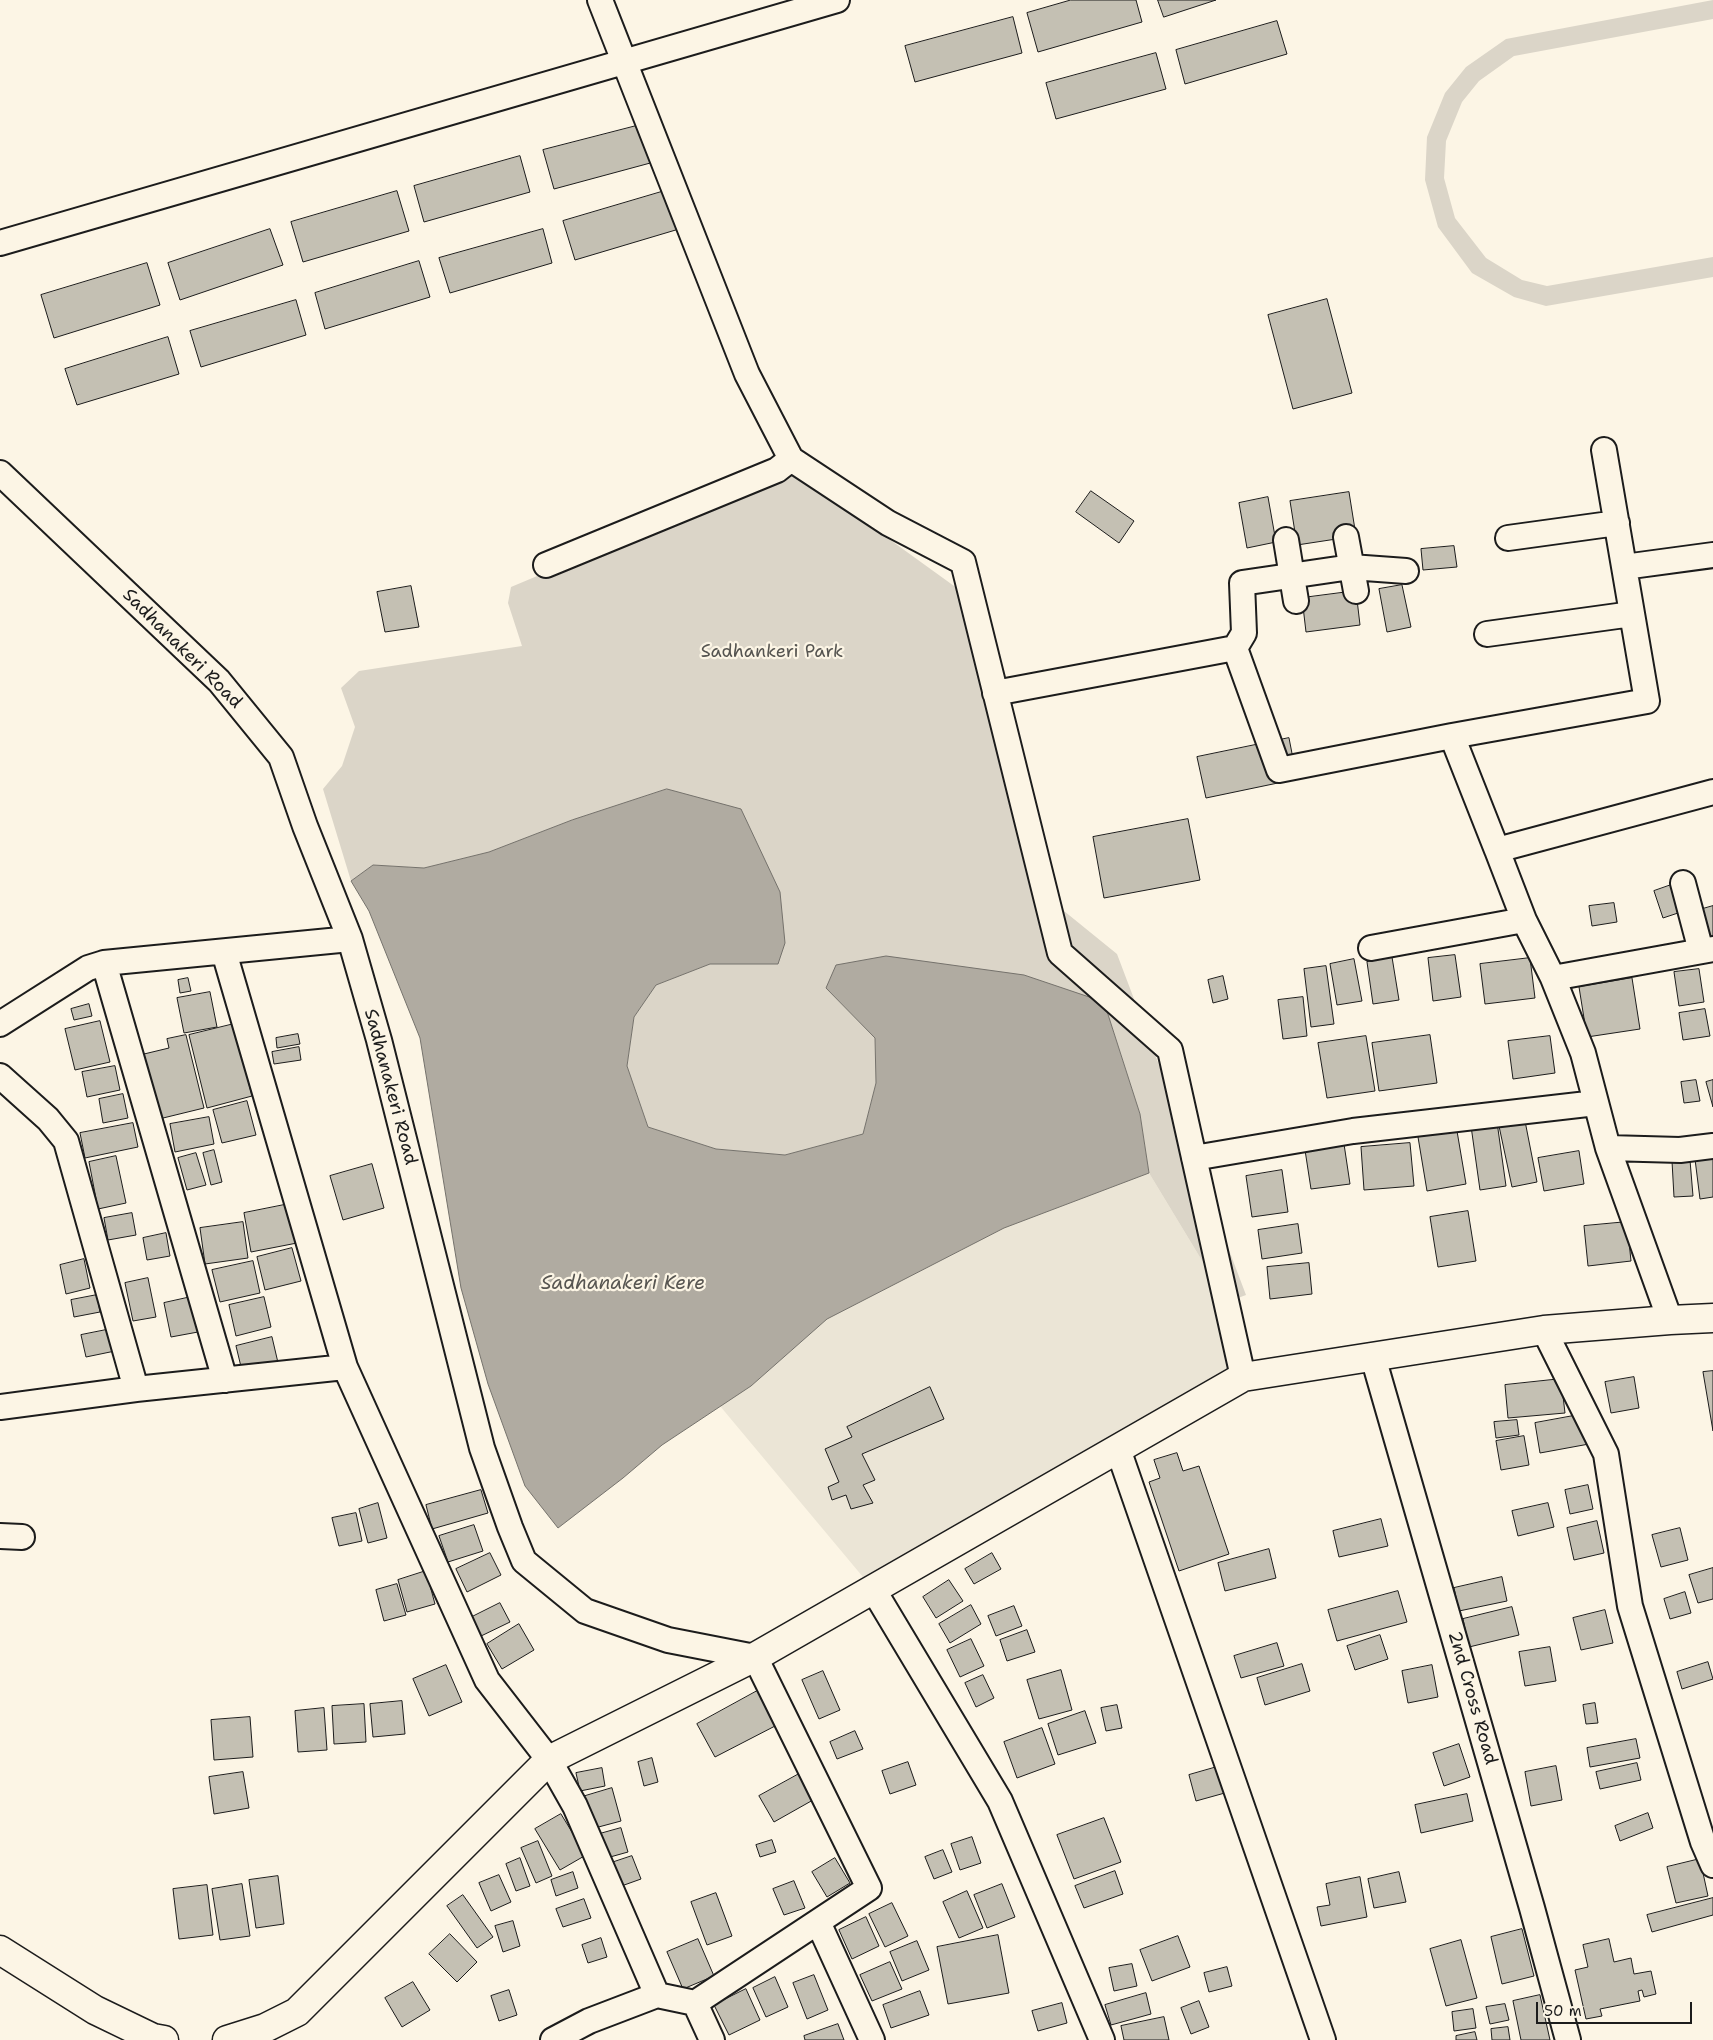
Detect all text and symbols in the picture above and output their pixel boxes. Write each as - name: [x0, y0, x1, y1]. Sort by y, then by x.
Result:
- street label: Sadhanakeri Road: [118, 585, 246, 713]
- park label: Sadhankeri Park: [701, 641, 843, 663]
- street label: Sadhanakeri Road: [359, 1007, 421, 1167]
- water label: Sadhanakeri Kere: [541, 1273, 705, 1295]
- street label: 2nd Cross Road: [1443, 1629, 1501, 1767]
- scale bar: [1538, 1992, 1694, 2024]
- text: 50 m: [1544, 2001, 1582, 2021]

